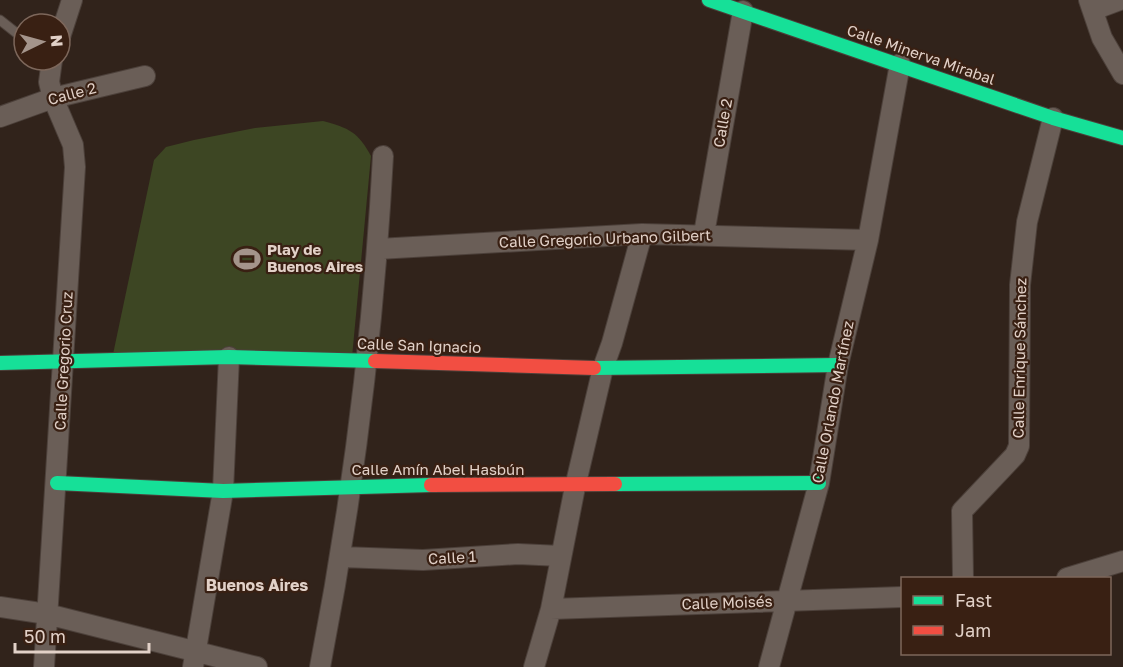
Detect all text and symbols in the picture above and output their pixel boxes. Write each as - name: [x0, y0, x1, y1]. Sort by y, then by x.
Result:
- north arrow: [12, 12, 72, 72]
- street label: Calle Minerva Mirabal: [845, 20, 998, 88]
- text: N: [46, 34, 67, 48]
- street label: Calle 2: [46, 78, 98, 108]
- street label: Calle 2: [709, 97, 735, 149]
- street label: Calle Gregorio Urbano Gilbert: [499, 225, 711, 251]
- place label: Play de Buenos Aires: [267, 240, 363, 275]
- sports icon: Play de Buenos Aires: [232, 244, 262, 274]
- street label: Calle Enrique Sánchez: [1009, 277, 1029, 438]
- street label: Calle Gregorio Cruz: [50, 291, 76, 431]
- street label: Calle Orlando Martínez: [807, 319, 857, 485]
- street label: Calle San Ignacio: [357, 334, 482, 356]
- street label: Calle Amín Abel Hasbún: [352, 460, 524, 478]
- street label: Calle 1: [428, 547, 476, 567]
- district label: Buenos Aires: [206, 575, 308, 595]
- legend: [901, 577, 1111, 655]
- text: Fast: [955, 589, 992, 611]
- street label: Calle Moisés: [681, 591, 773, 613]
- scale bar: [15, 616, 148, 654]
- text: Jam: [955, 619, 991, 641]
- text: 50 m: [24, 625, 66, 647]

